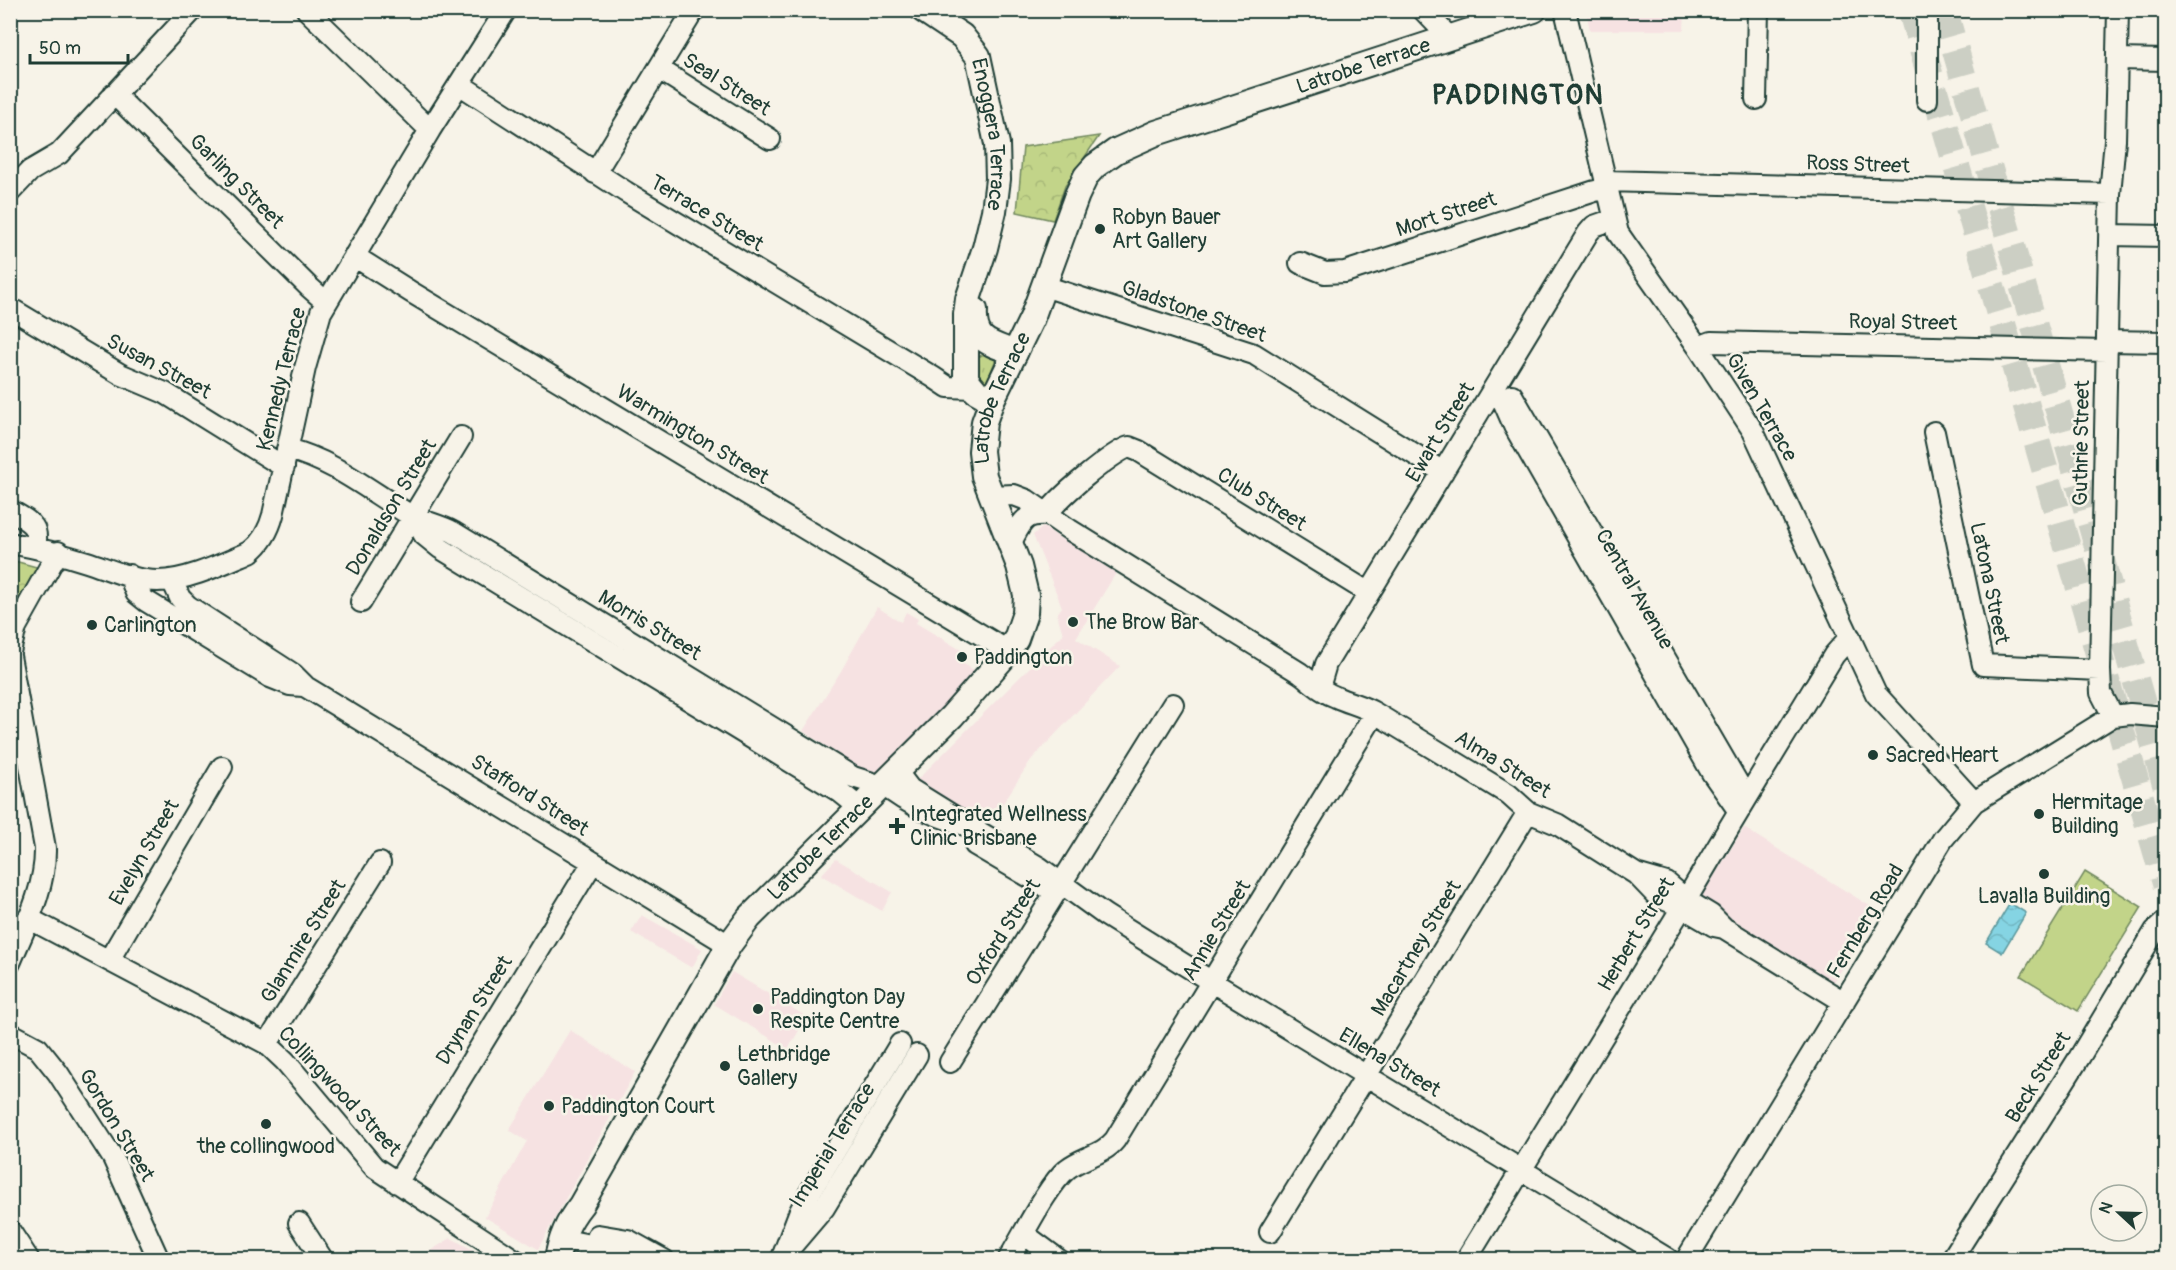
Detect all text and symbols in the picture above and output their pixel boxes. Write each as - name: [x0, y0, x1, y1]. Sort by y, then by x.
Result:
- scale bar: [30, 27, 128, 65]
- street label: Latrobe Terrace: [1293, 31, 1434, 101]
- text: 50 m: [39, 37, 81, 60]
- street label: Seal Street: [678, 47, 776, 122]
- street label: Enoggera Terrace: [965, 56, 1011, 213]
- district label: PADDINGTON: [1432, 79, 1604, 112]
- street label: Garling Street: [183, 128, 290, 235]
- street label: Ross Street: [1806, 149, 1911, 180]
- street label: Terrace Street: [645, 169, 769, 258]
- street label: Mort Street: [1393, 185, 1500, 243]
- place label: Robyn Bauer Art Gallery: [1112, 204, 1221, 255]
- marker: Robyn Bauer Art Gallery: [1093, 222, 1107, 236]
- street label: Gladstone Street: [1118, 274, 1270, 349]
- street label: Kennedy Terrace: [251, 304, 313, 454]
- street label: Royal Street: [1848, 308, 1958, 337]
- street label: Latrobe Terrace: [968, 327, 1037, 466]
- street label: Susan Street: [102, 328, 216, 406]
- street label: Given Terrace: [1720, 348, 1804, 467]
- street label: Ewart Street: [1400, 377, 1481, 487]
- street label: Warmington Street: [612, 378, 774, 491]
- street label: Guthrie Street: [2067, 379, 2096, 506]
- street label: Donaldson Street: [340, 433, 443, 581]
- street label: Club Street: [1212, 461, 1312, 538]
- street label: Latona Street: [1963, 520, 2016, 647]
- street label: Central Avenue: [1589, 524, 1680, 655]
- street label: Morris Street: [593, 584, 707, 667]
- place label: The Brow Bar: [1085, 609, 1200, 636]
- place label: Carlington: [104, 612, 197, 639]
- marker: The Brow Bar: [1066, 615, 1080, 629]
- marker: Carlington: [85, 618, 99, 632]
- place label: Paddington: [974, 644, 1073, 671]
- marker: Paddington: [955, 650, 969, 664]
- street label: Alma Street: [1450, 724, 1556, 805]
- place label: Sacred Heart: [1885, 742, 1999, 769]
- street label: Stafford Street: [466, 748, 594, 843]
- marker: Sacred Heart: [1866, 748, 1880, 762]
- street label: Latrobe Terrace: [762, 788, 880, 906]
- place label: Hermitage Building: [2051, 789, 2143, 840]
- street label: Evelyn Street: [103, 794, 186, 910]
- place label: Integrated Wellness Clinic Brisbane: [910, 801, 1087, 852]
- marker: Hermitage Building: [2032, 807, 2046, 821]
- marker: Integrated Wellness Clinic Brisbane: [888, 817, 906, 835]
- street label: Fernberg Road: [1821, 859, 1910, 983]
- marker: Lavalla Building: [2037, 867, 2051, 881]
- street label: Herbert Street: [1592, 872, 1681, 996]
- street label: Oxford Street: [960, 873, 1047, 991]
- street label: Glanmire Street: [255, 874, 353, 1008]
- street label: Annie Street: [1176, 874, 1257, 986]
- street label: Macartney Street: [1365, 875, 1468, 1021]
- place label: Lavalla Building: [1978, 883, 2110, 910]
- street label: Drynan Street: [430, 950, 519, 1070]
- place label: Paddington Day Respite Centre: [770, 984, 905, 1035]
- marker: Paddington Day Respite Centre: [751, 1002, 765, 1016]
- street label: Collingwood Street: [272, 1020, 407, 1163]
- street label: Ellena Street: [1334, 1021, 1446, 1104]
- street label: Beck Street: [2000, 1026, 2077, 1128]
- place label: Lethbridge Gallery: [737, 1041, 831, 1092]
- marker: Lethbridge Gallery: [718, 1059, 732, 1073]
- street label: Gordon Street: [72, 1064, 161, 1187]
- street label: Imperial Terrace: [783, 1077, 882, 1213]
- place label: Paddington Court: [561, 1093, 715, 1120]
- marker: Paddington Court: [542, 1099, 556, 1113]
- marker: the collingwood: [259, 1117, 273, 1131]
- place label: the collingwood: [196, 1133, 335, 1160]
- north arrow: [2089, 1183, 2149, 1243]
- text: N: [2095, 1199, 2117, 1217]

